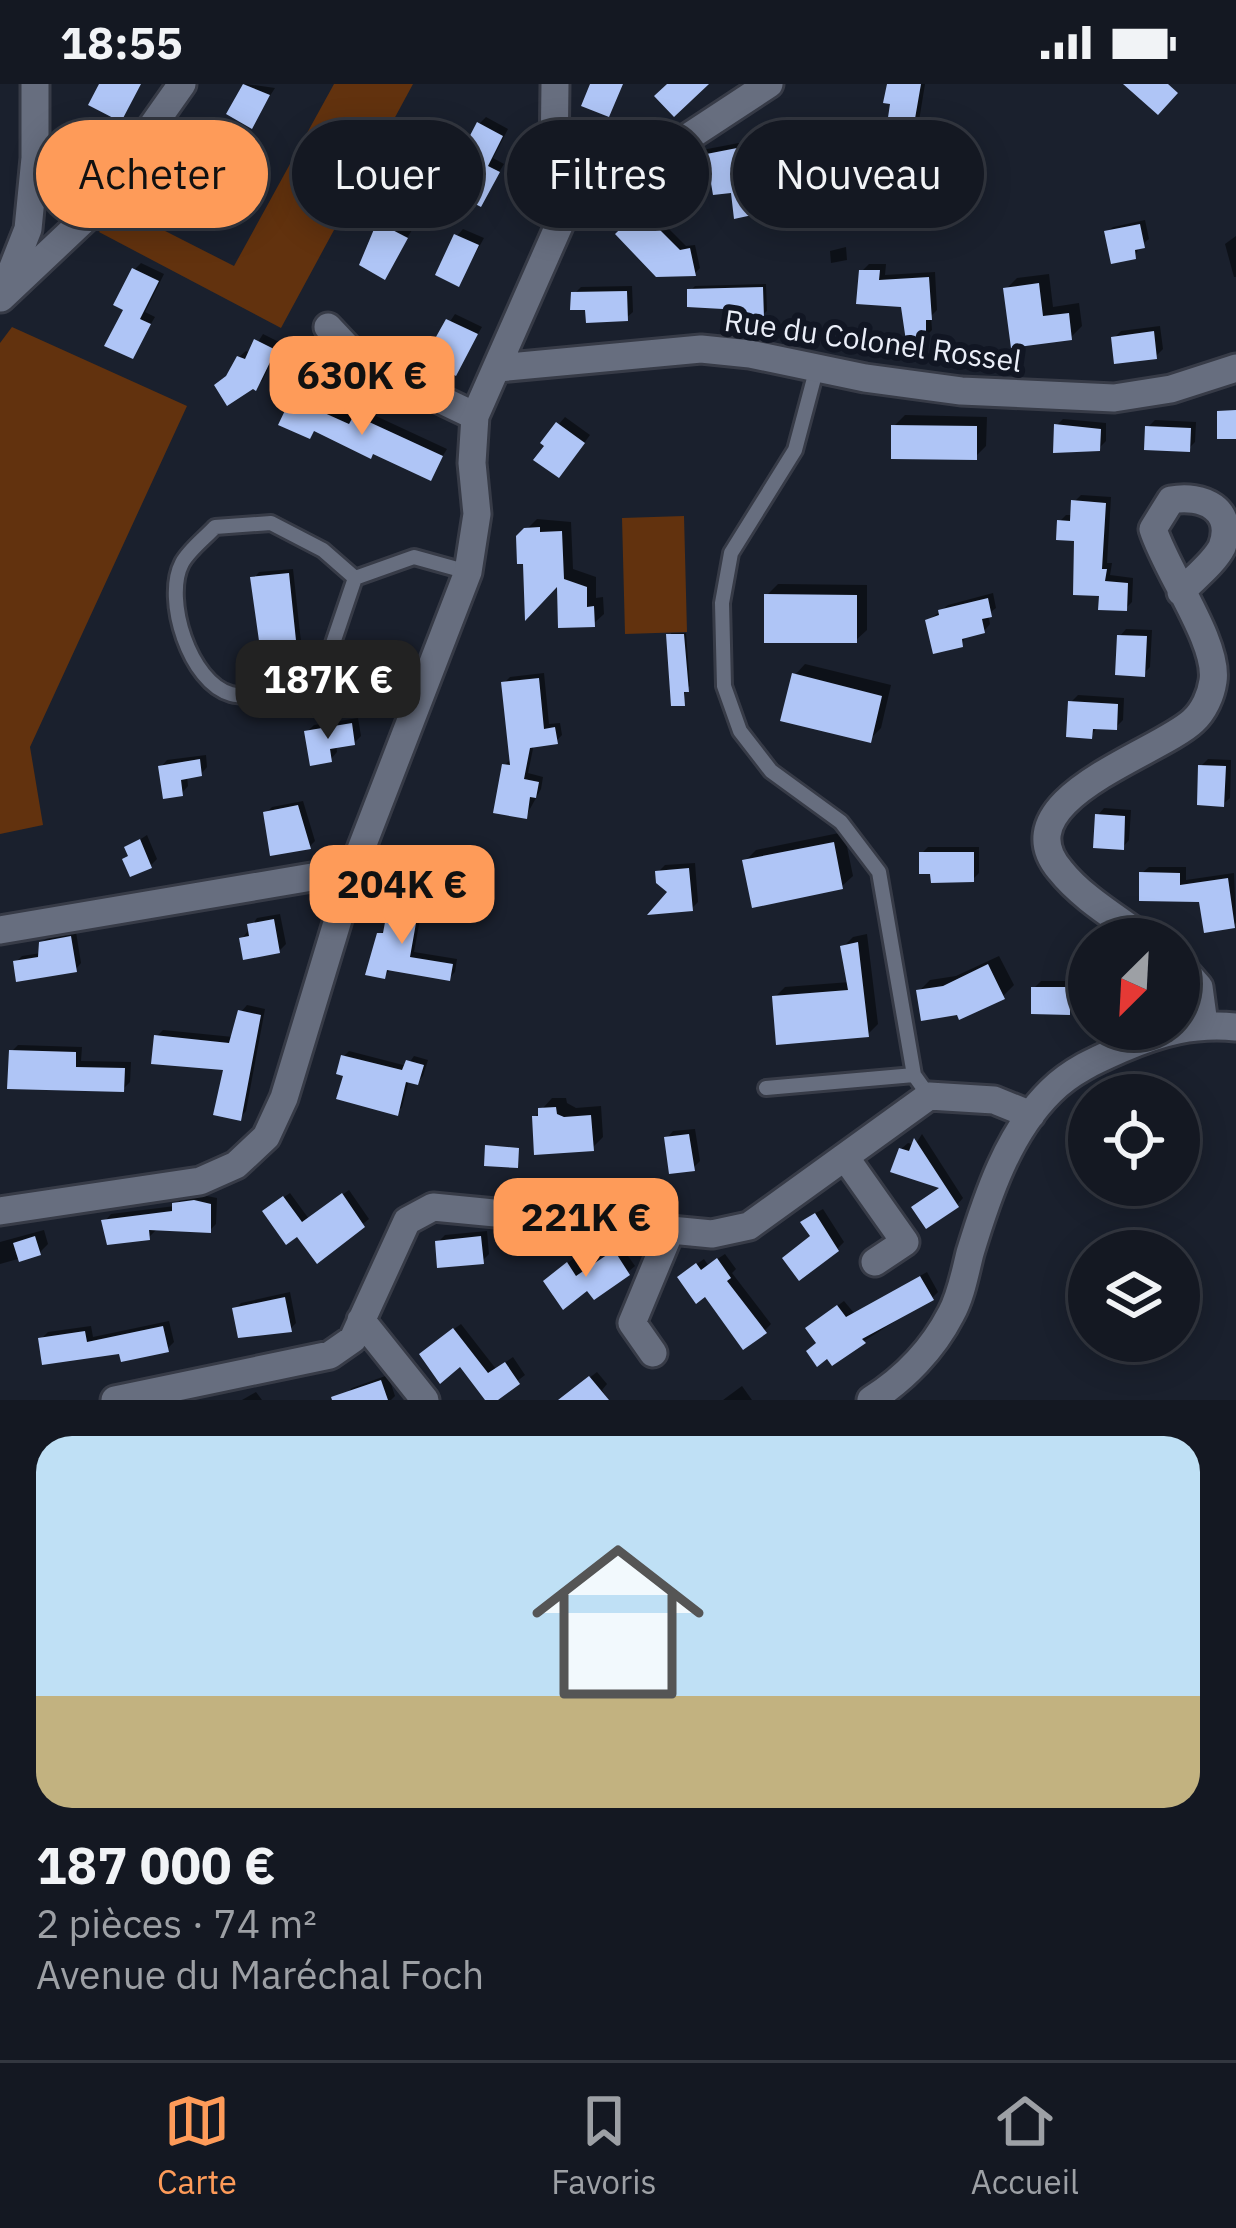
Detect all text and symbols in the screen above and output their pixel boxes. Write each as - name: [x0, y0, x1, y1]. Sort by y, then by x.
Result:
- text: 18:55: [60, 13, 183, 71]
- chip: Acheter: [36, 120, 268, 228]
- chip: Louer: [292, 120, 483, 228]
- chip: Filtres: [507, 120, 709, 228]
- chip: Nouveau: [733, 120, 984, 228]
- street label: Rue du Colonel Rossel: [722, 300, 1024, 380]
- pin: 630K €: [264, 336, 460, 438]
- text: 630K €: [296, 349, 428, 400]
- pin: 187K €: [230, 640, 426, 742]
- text: 187K €: [262, 653, 394, 704]
- pin: 204K €: [304, 845, 500, 947]
- text: 204K €: [336, 858, 468, 909]
- north arrow: [1068, 918, 1200, 1050]
- map controls: [1068, 918, 1200, 1362]
- button: locate: [1068, 1074, 1200, 1206]
- pin: 221K €: [488, 1178, 684, 1280]
- text: 221K €: [520, 1191, 652, 1242]
- button: layers: [1068, 1230, 1200, 1362]
- icon: home: [510, 1514, 726, 1730]
- text: 187 000 €: [36, 1832, 276, 1898]
- text: 2 pièces · 74 m²: [36, 1898, 317, 1949]
- text: Avenue du Maréchal Foch: [36, 1949, 484, 2000]
- tab: Carte: [157, 2088, 237, 2203]
- tab: Favoris: [551, 2088, 657, 2203]
- tab: Accueil: [971, 2088, 1079, 2203]

